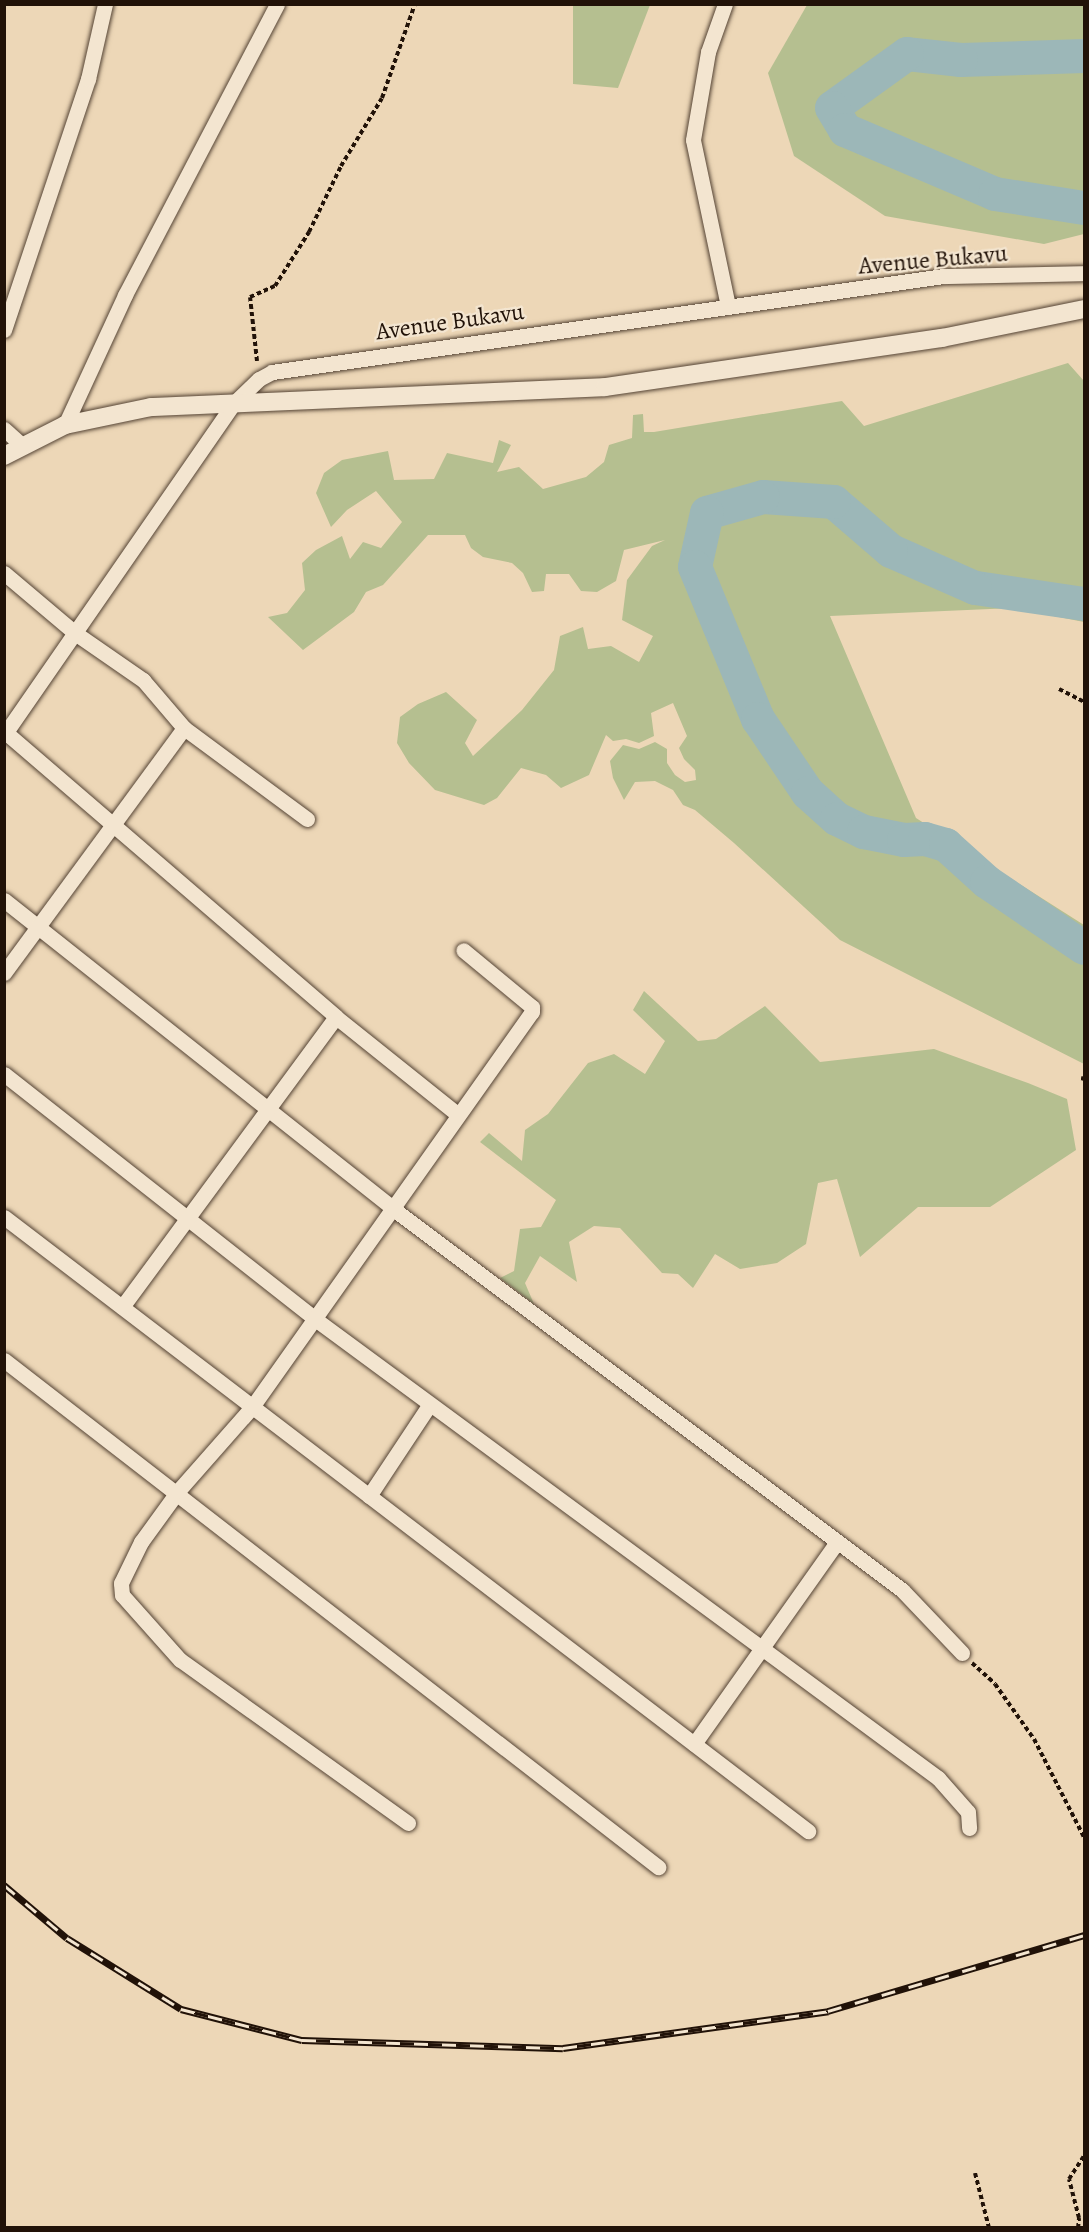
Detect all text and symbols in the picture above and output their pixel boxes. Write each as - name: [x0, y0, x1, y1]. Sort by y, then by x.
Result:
- street label: Avenue Bukavu: [857, 239, 1009, 281]
- street label: Avenue Bukavu: [374, 297, 526, 347]

